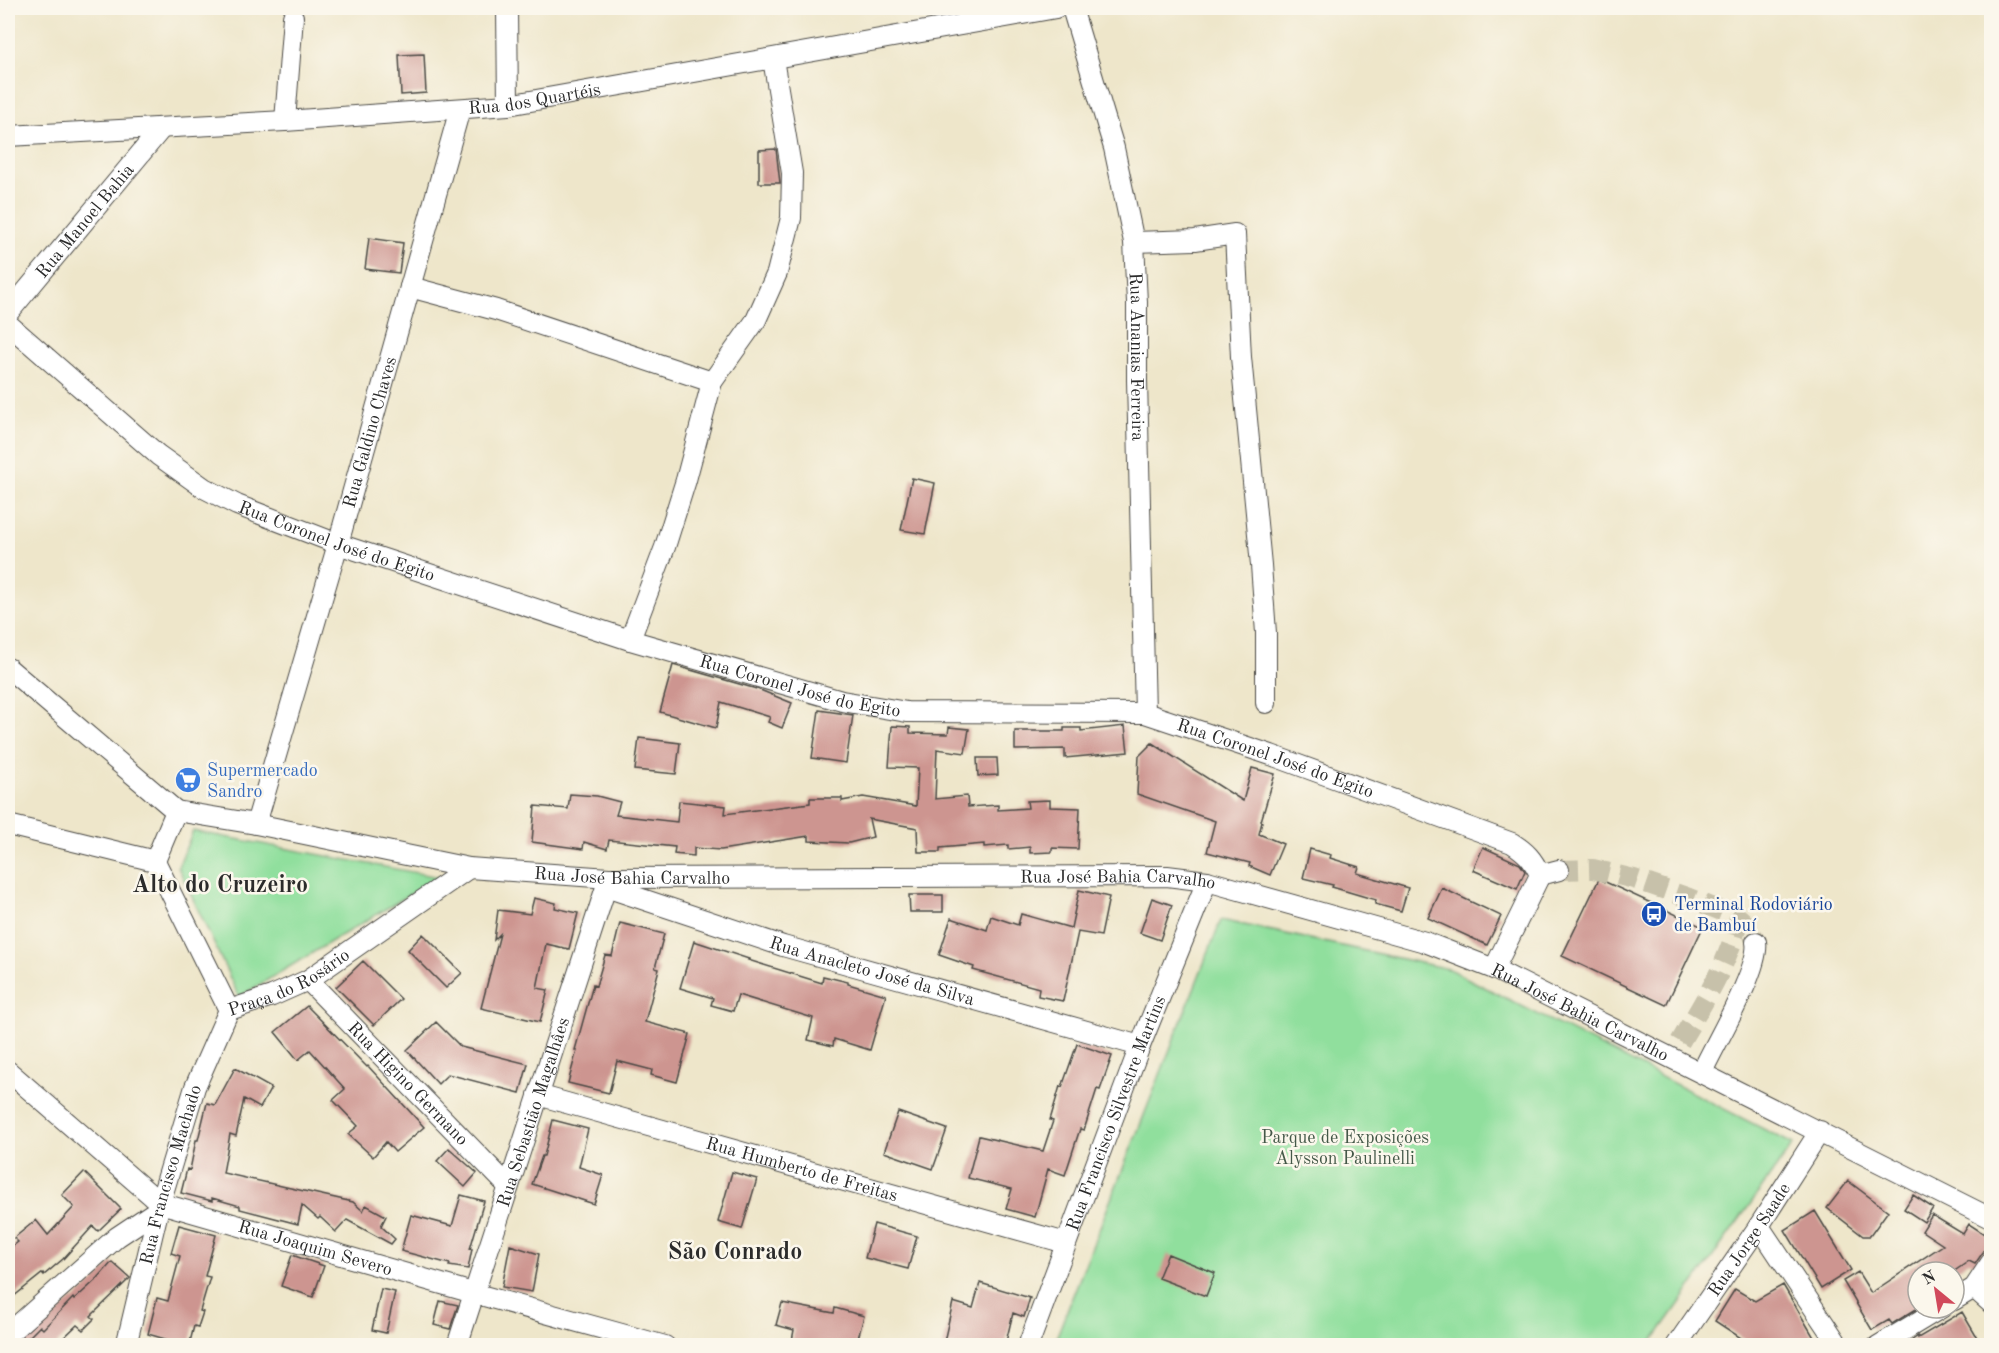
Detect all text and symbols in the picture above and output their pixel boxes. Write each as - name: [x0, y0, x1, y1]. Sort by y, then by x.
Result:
- street label: Rua dos Quartéis: [468, 81, 602, 118]
- street label: Rua Manoel Bahia: [33, 161, 138, 282]
- street label: Rua Ananias Ferreira: [1126, 272, 1146, 441]
- street label: Rua Galdino Chaves: [341, 355, 400, 510]
- street label: Rua Coronel José do Egito: [236, 498, 437, 585]
- street label: Rua Coronel José do Egito: [697, 652, 902, 721]
- street label: Rua Coronel José do Egito: [1174, 716, 1376, 802]
- place label: Supermercado Sandro: [207, 762, 318, 801]
- supermarket icon: Supermercado Sandro: [173, 765, 203, 795]
- street label: Rua José Bahia Carvalho: [534, 865, 730, 888]
- street label: Rua José Bahia Carvalho: [1020, 868, 1218, 893]
- district label: Alto do Cruzeiro: [132, 874, 308, 898]
- place label: Terminal Rodoviário de Bambuí: [1674, 896, 1833, 935]
- bus stop icon: Terminal Rodoviário de Bambuí: [1639, 899, 1669, 929]
- street label: Rua Anacleto José da Silva: [767, 934, 976, 1009]
- street label: Praça do Rosário: [226, 946, 353, 1020]
- street label: Rua José Bahia Carvalho: [1488, 961, 1671, 1065]
- street label: Rua Francisco Silvestre Martins: [1064, 993, 1170, 1233]
- street label: Rua Sebastião Magalhâes: [495, 1015, 573, 1209]
- street label: Rua Higino Germano: [344, 1019, 471, 1149]
- street label: Rua Francisco Machado: [138, 1083, 205, 1267]
- park label: Parque de Exposições Alysson Paulinelli: [1261, 1129, 1429, 1168]
- street label: Rua Humberto de Freitas: [704, 1134, 900, 1205]
- street label: Rua Jorge Saade: [1705, 1180, 1794, 1300]
- street label: Rua Joaquim Severo: [236, 1218, 394, 1279]
- district label: São Conrado: [668, 1241, 802, 1265]
- north arrow: [1906, 1260, 1966, 1320]
- text: N: [1920, 1268, 1939, 1289]

